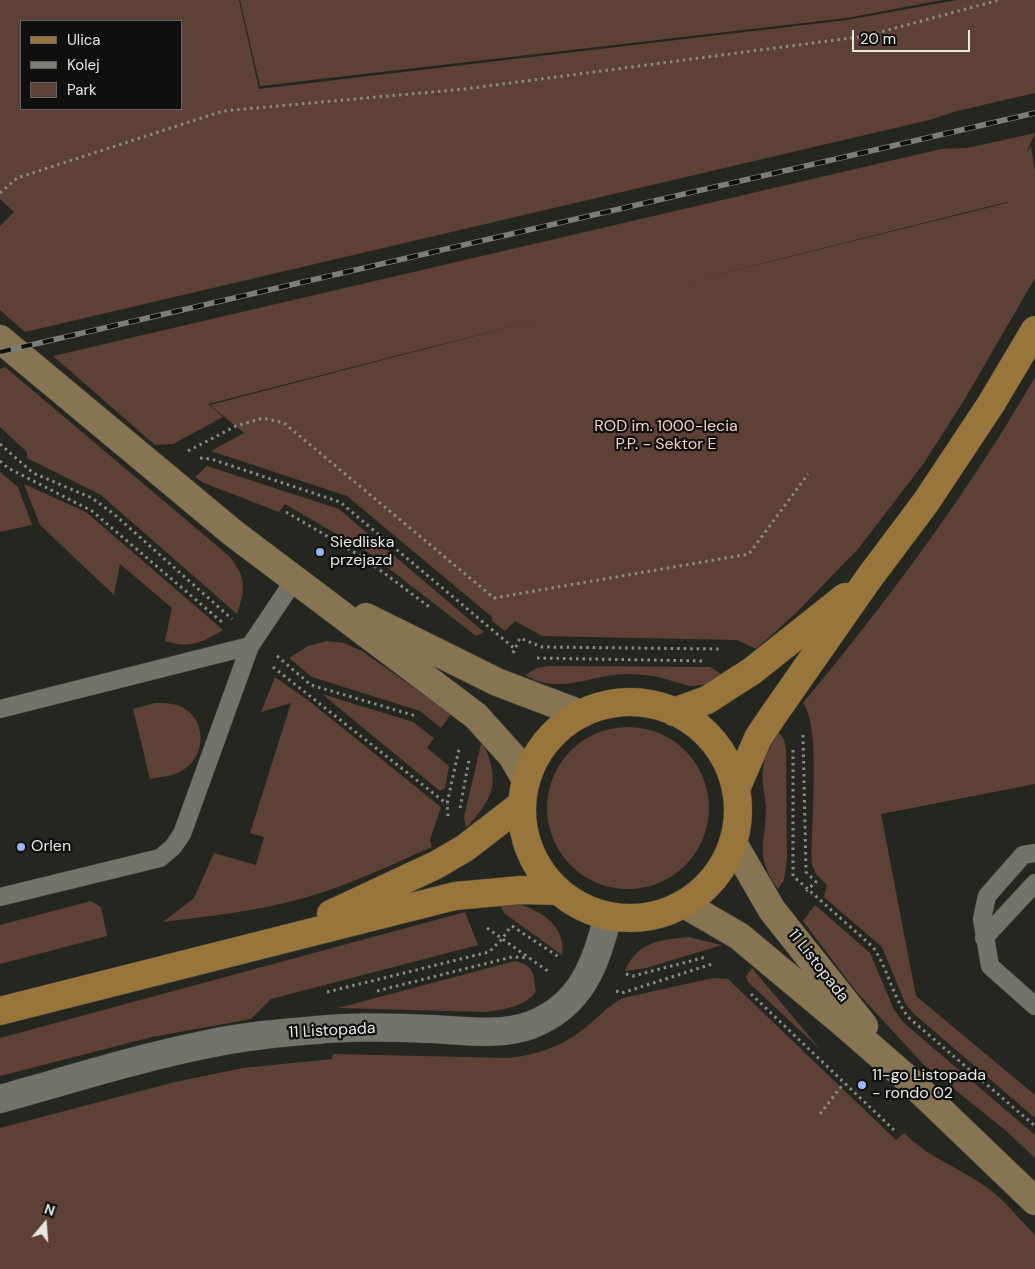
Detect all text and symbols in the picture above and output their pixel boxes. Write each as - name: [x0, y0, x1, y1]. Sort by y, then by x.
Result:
- legend: [20, 20, 182, 110]
- scale bar: [855, 20, 972, 52]
- text: 20 m: [860, 29, 896, 49]
- text: Ulica: [67, 30, 101, 50]
- text: Kolej: [67, 55, 100, 75]
- text: Park: [67, 80, 97, 100]
- park label: ROD im. 1000-lecia P.P. - Sektor E: [594, 417, 738, 455]
- place label: Siedliska przejazd: [330, 533, 394, 571]
- marker: Siedliska przejazd: [314, 546, 326, 558]
- place label: Orlen: [31, 837, 71, 857]
- marker: Orlen: [15, 841, 27, 853]
- street label: 11 Listopada: [784, 926, 852, 1006]
- street label: 11 Listopada: [288, 1019, 376, 1043]
- place label: 11-go Listopada - rondo 02: [872, 1066, 986, 1104]
- marker: 11-go Listopada - rondo 02: [856, 1079, 868, 1091]
- north arrow: [20, 1199, 70, 1249]
- text: N: [42, 1200, 57, 1220]

